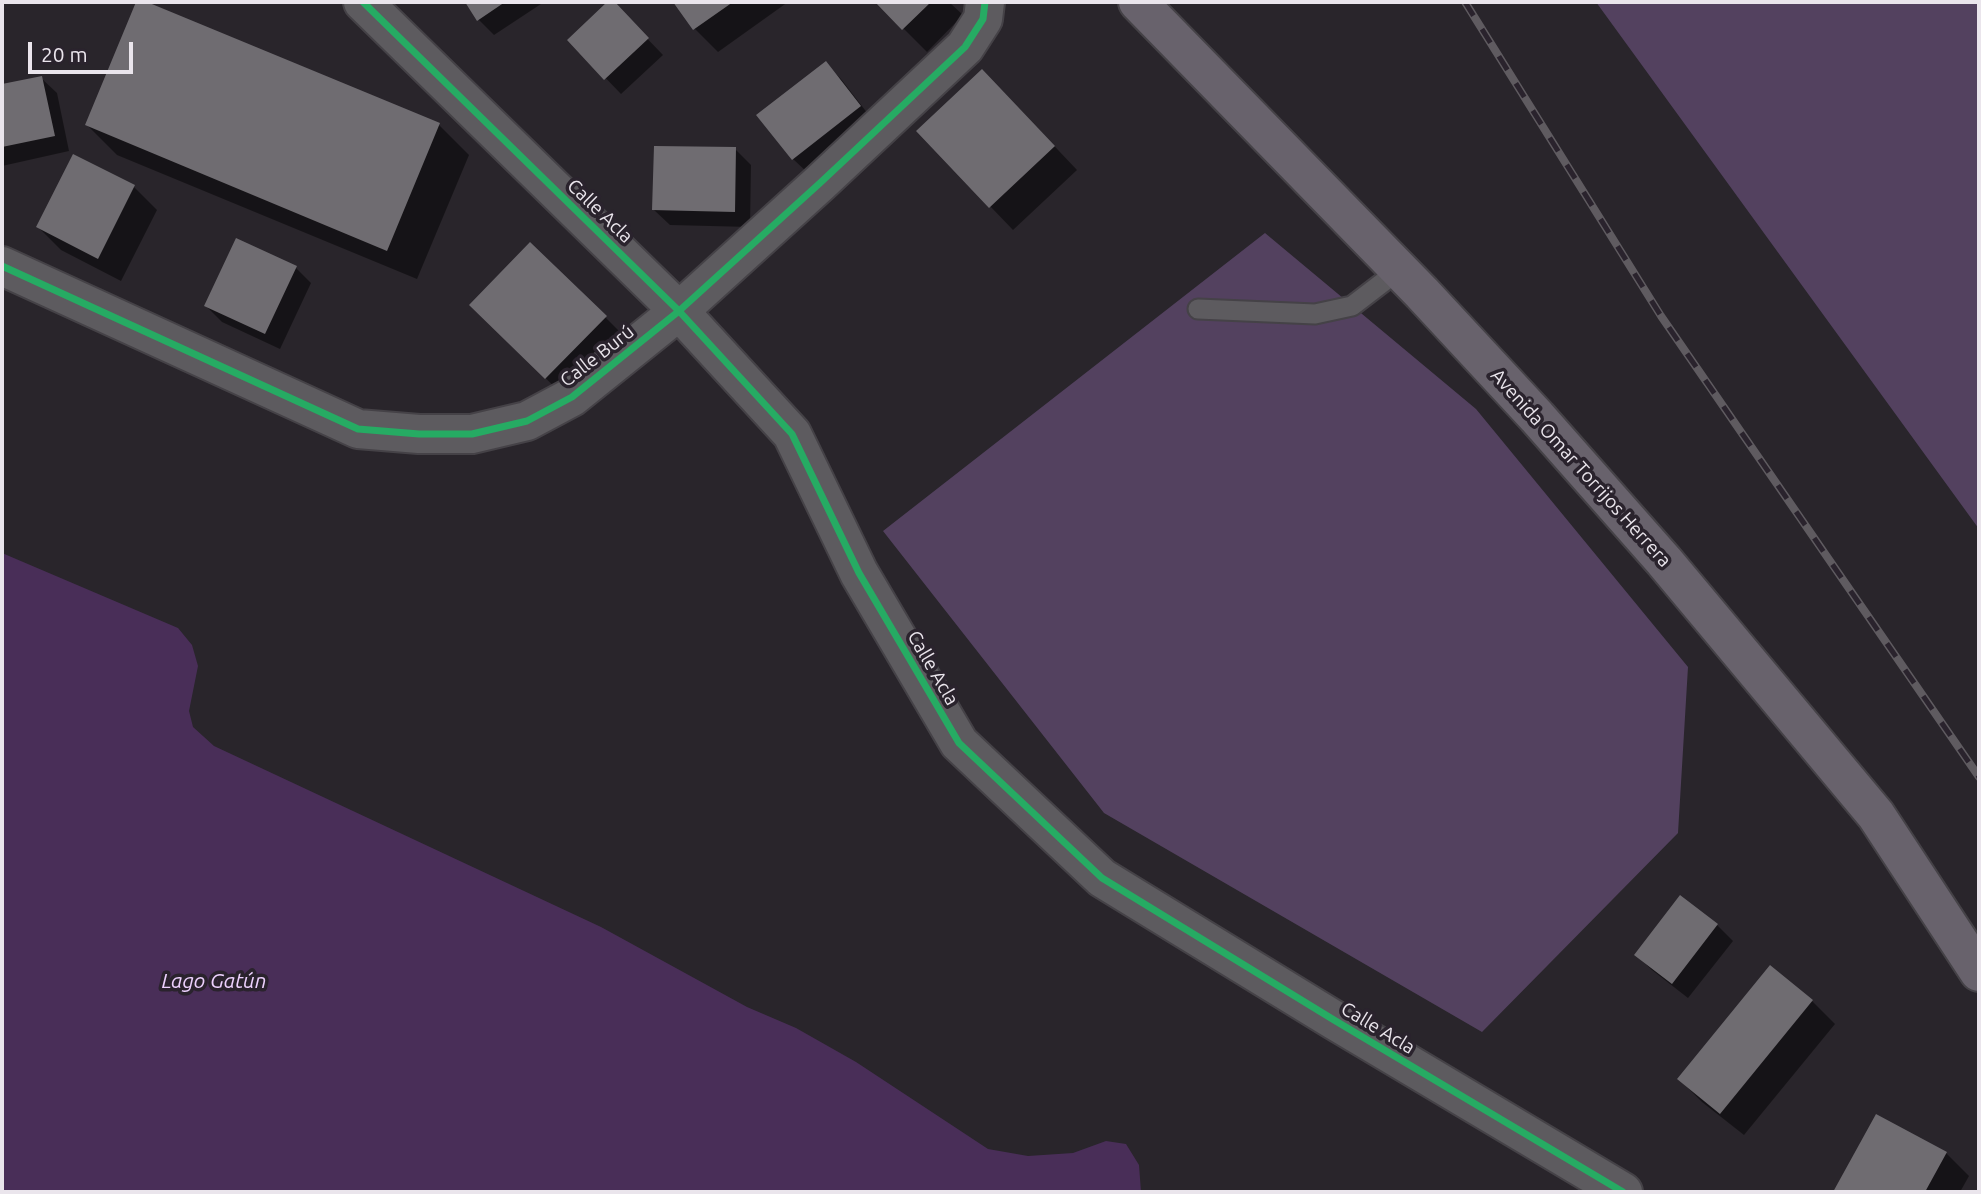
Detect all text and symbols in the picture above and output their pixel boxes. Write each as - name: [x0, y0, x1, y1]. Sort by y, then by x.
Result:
- scale bar: [32, 28, 136, 72]
- text: 20 m: [41, 42, 88, 66]
- street label: Calle Acla: [563, 174, 637, 248]
- street label: Calle Burú: [556, 320, 638, 392]
- street label: Avenida Omar Torrijos Herrera: [1486, 364, 1676, 572]
- street label: Calle Acla: [903, 627, 963, 709]
- water label: Lago Gatún: [162, 968, 266, 994]
- street label: Calle Acla: [1337, 997, 1419, 1059]

